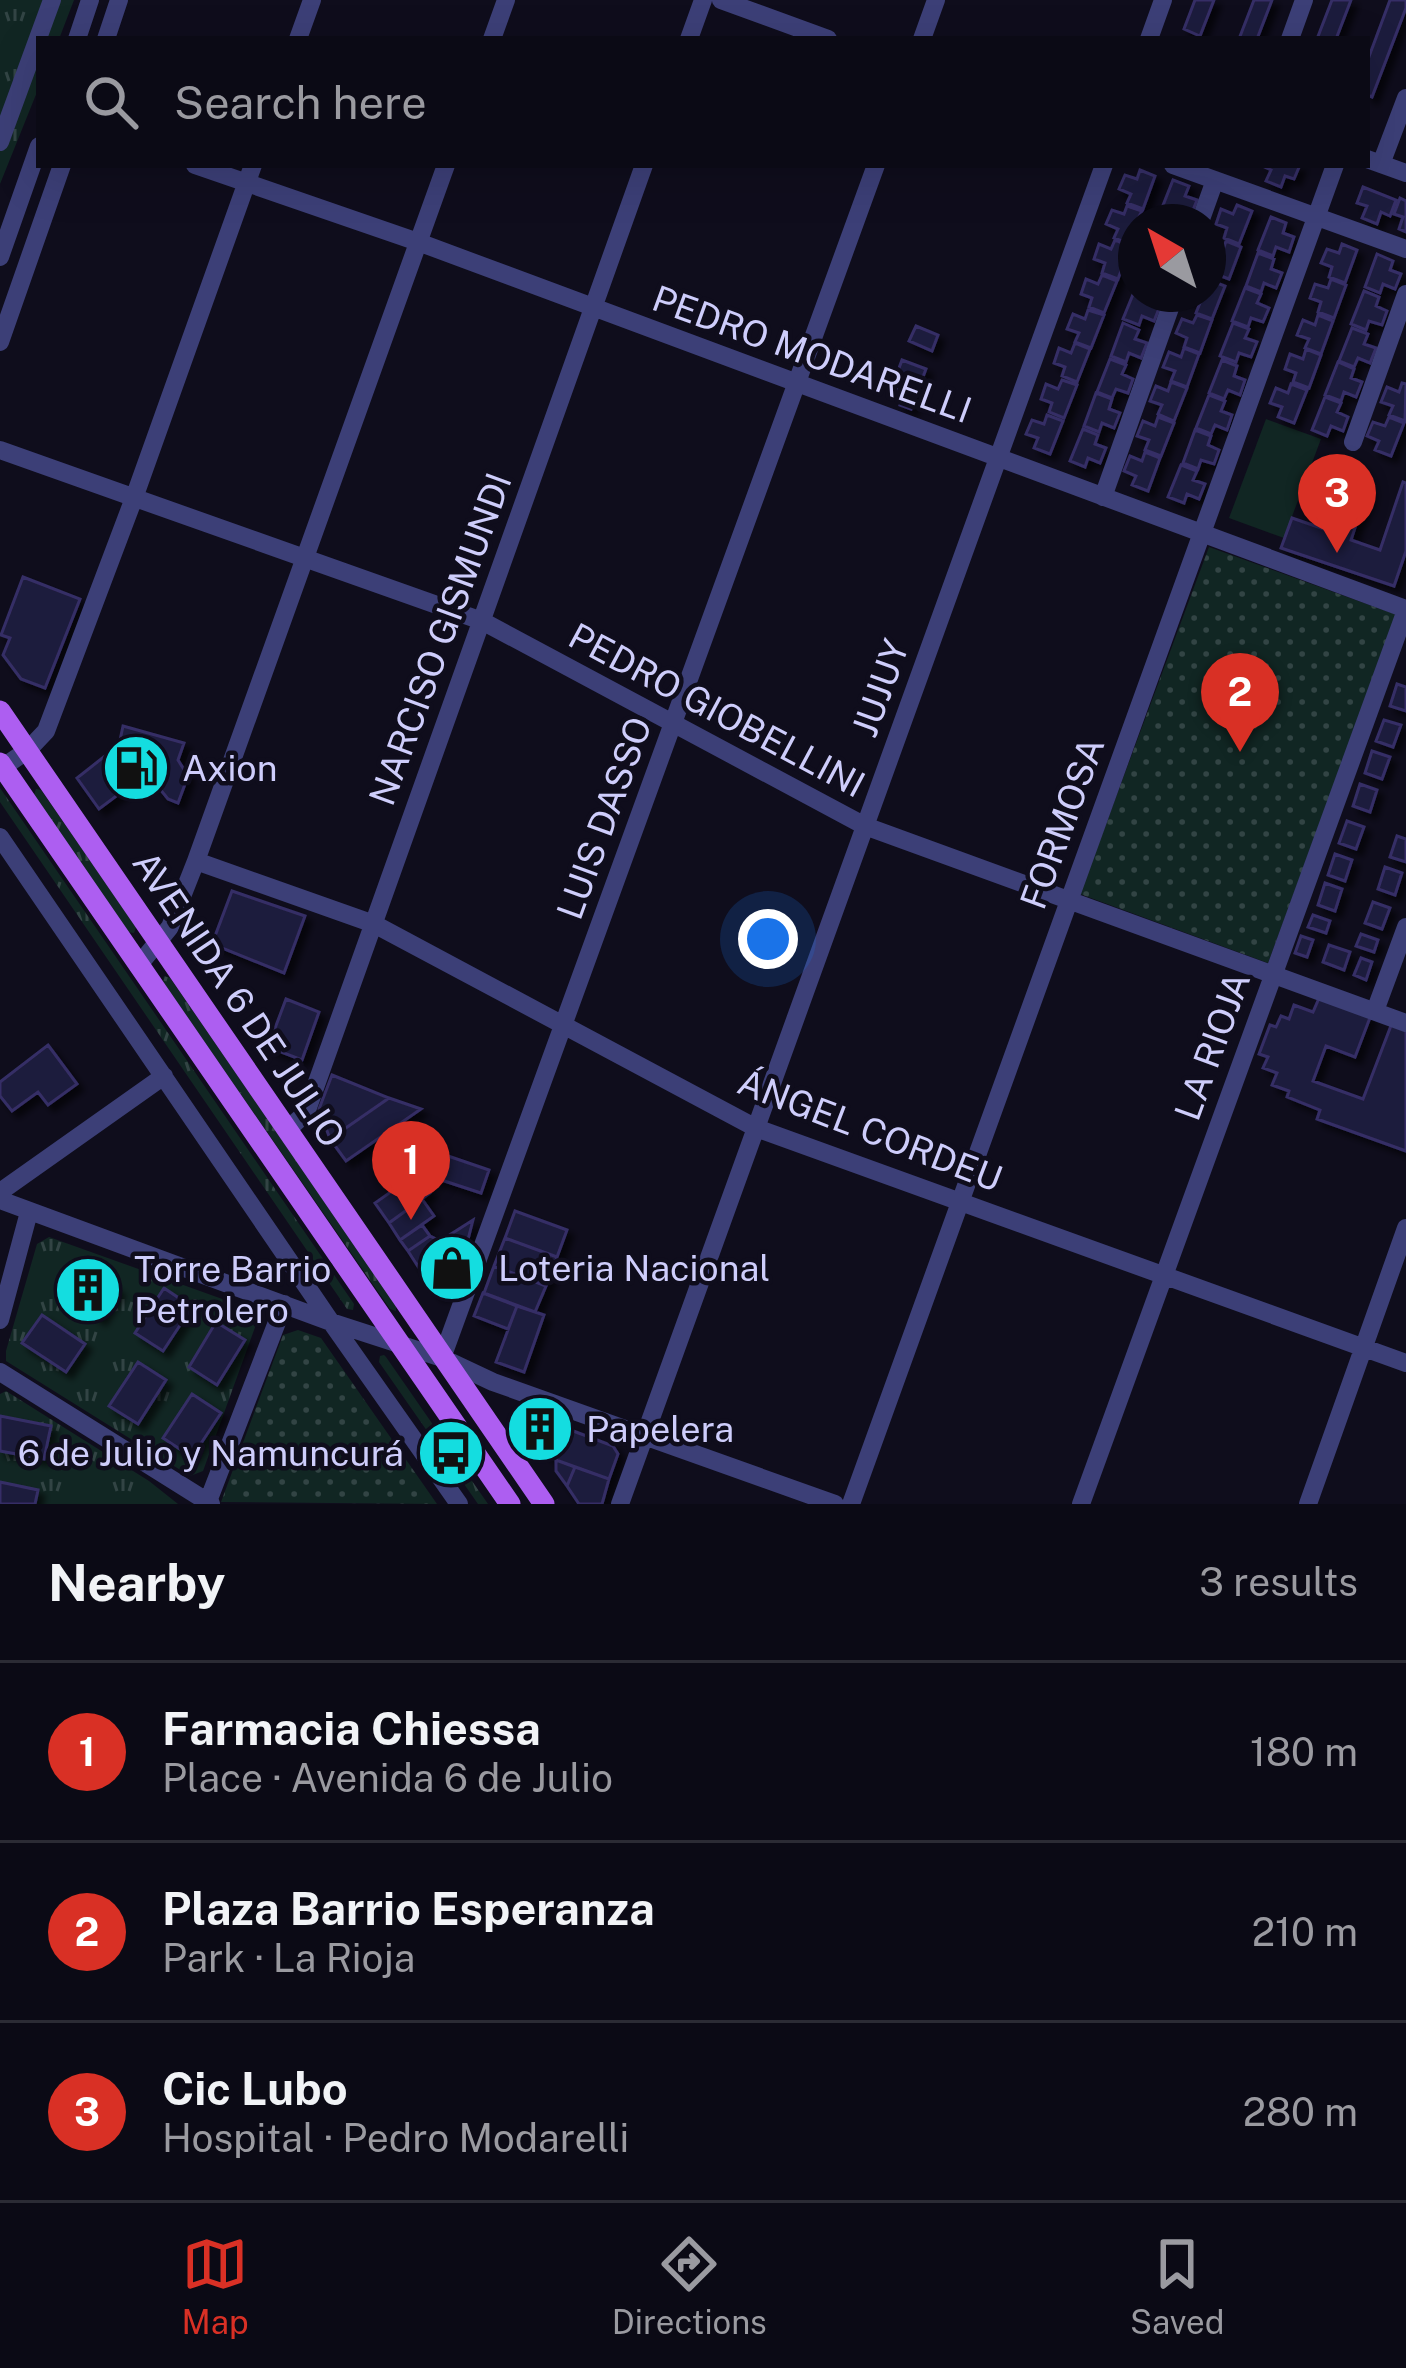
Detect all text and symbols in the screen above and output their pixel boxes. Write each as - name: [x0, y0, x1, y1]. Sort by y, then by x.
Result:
- search box: [36, 36, 1370, 168]
- icon: search: [78, 69, 144, 135]
- text: Search here: [174, 76, 427, 129]
- north arrow: [1118, 204, 1226, 312]
- street label: PEDRO MODARELLI: [647, 277, 977, 431]
- pin: 3: [1298, 454, 1376, 553]
- street label: NARCISO GISMUNDI: [360, 467, 520, 811]
- street label: PEDRO GIOBELLINI: [562, 614, 872, 806]
- street label: JUJUY: [843, 634, 917, 742]
- pin: 2: [1201, 653, 1279, 752]
- street label: LUIS DASSO: [548, 711, 660, 925]
- street label: FORMOSA: [1012, 732, 1112, 914]
- fuel station icon: Axion: [101, 733, 171, 803]
- place label: Axion: [182, 747, 277, 789]
- street label: AVENIDA 6 DE JULIO: [124, 843, 354, 1155]
- your location: [738, 909, 798, 969]
- street label: LA RIOJA: [1166, 966, 1258, 1126]
- street label: ÁNGEL CORDEU: [732, 1060, 1008, 1200]
- pin: 1: [372, 1121, 450, 1220]
- shop icon: Loteria Nacional: [417, 1233, 487, 1303]
- place label: Loteria Nacional: [498, 1247, 770, 1289]
- place label: Torre Barrio Petrolero: [134, 1248, 331, 1331]
- building icon: Torre Barrio Petrolero: [53, 1255, 123, 1325]
- building icon: Papelera: [505, 1394, 575, 1464]
- place label: Papelera: [586, 1408, 734, 1450]
- bus stop icon: 6 de Julio y Namuncurá: [416, 1418, 486, 1488]
- place label: 6 de Julio y Namuncurá: [18, 1432, 404, 1474]
- text: Nearby: [48, 1553, 225, 1612]
- text: 3 results: [1199, 1559, 1358, 1605]
- text: Farmacia Chiessa: [162, 1702, 541, 1755]
- text: 1: [79, 1729, 95, 1775]
- text: 180 m: [1250, 1729, 1358, 1775]
- text: Place · Avenida 6 de Julio: [162, 1755, 613, 1801]
- text: Plaza Barrio Esperanza: [162, 1882, 655, 1935]
- text: 2: [75, 1909, 99, 1955]
- text: 210 m: [1252, 1909, 1358, 1955]
- text: Park · La Rioja: [162, 1935, 415, 1981]
- text: Cic Lubo: [162, 2062, 348, 2115]
- text: 3: [74, 2089, 100, 2135]
- text: 280 m: [1243, 2089, 1358, 2135]
- text: Hospital · Pedro Modarelli: [162, 2115, 629, 2161]
- tab: Map: [182, 2231, 249, 2341]
- tab: Directions: [612, 2231, 767, 2341]
- tab: Saved: [1130, 2231, 1224, 2341]

